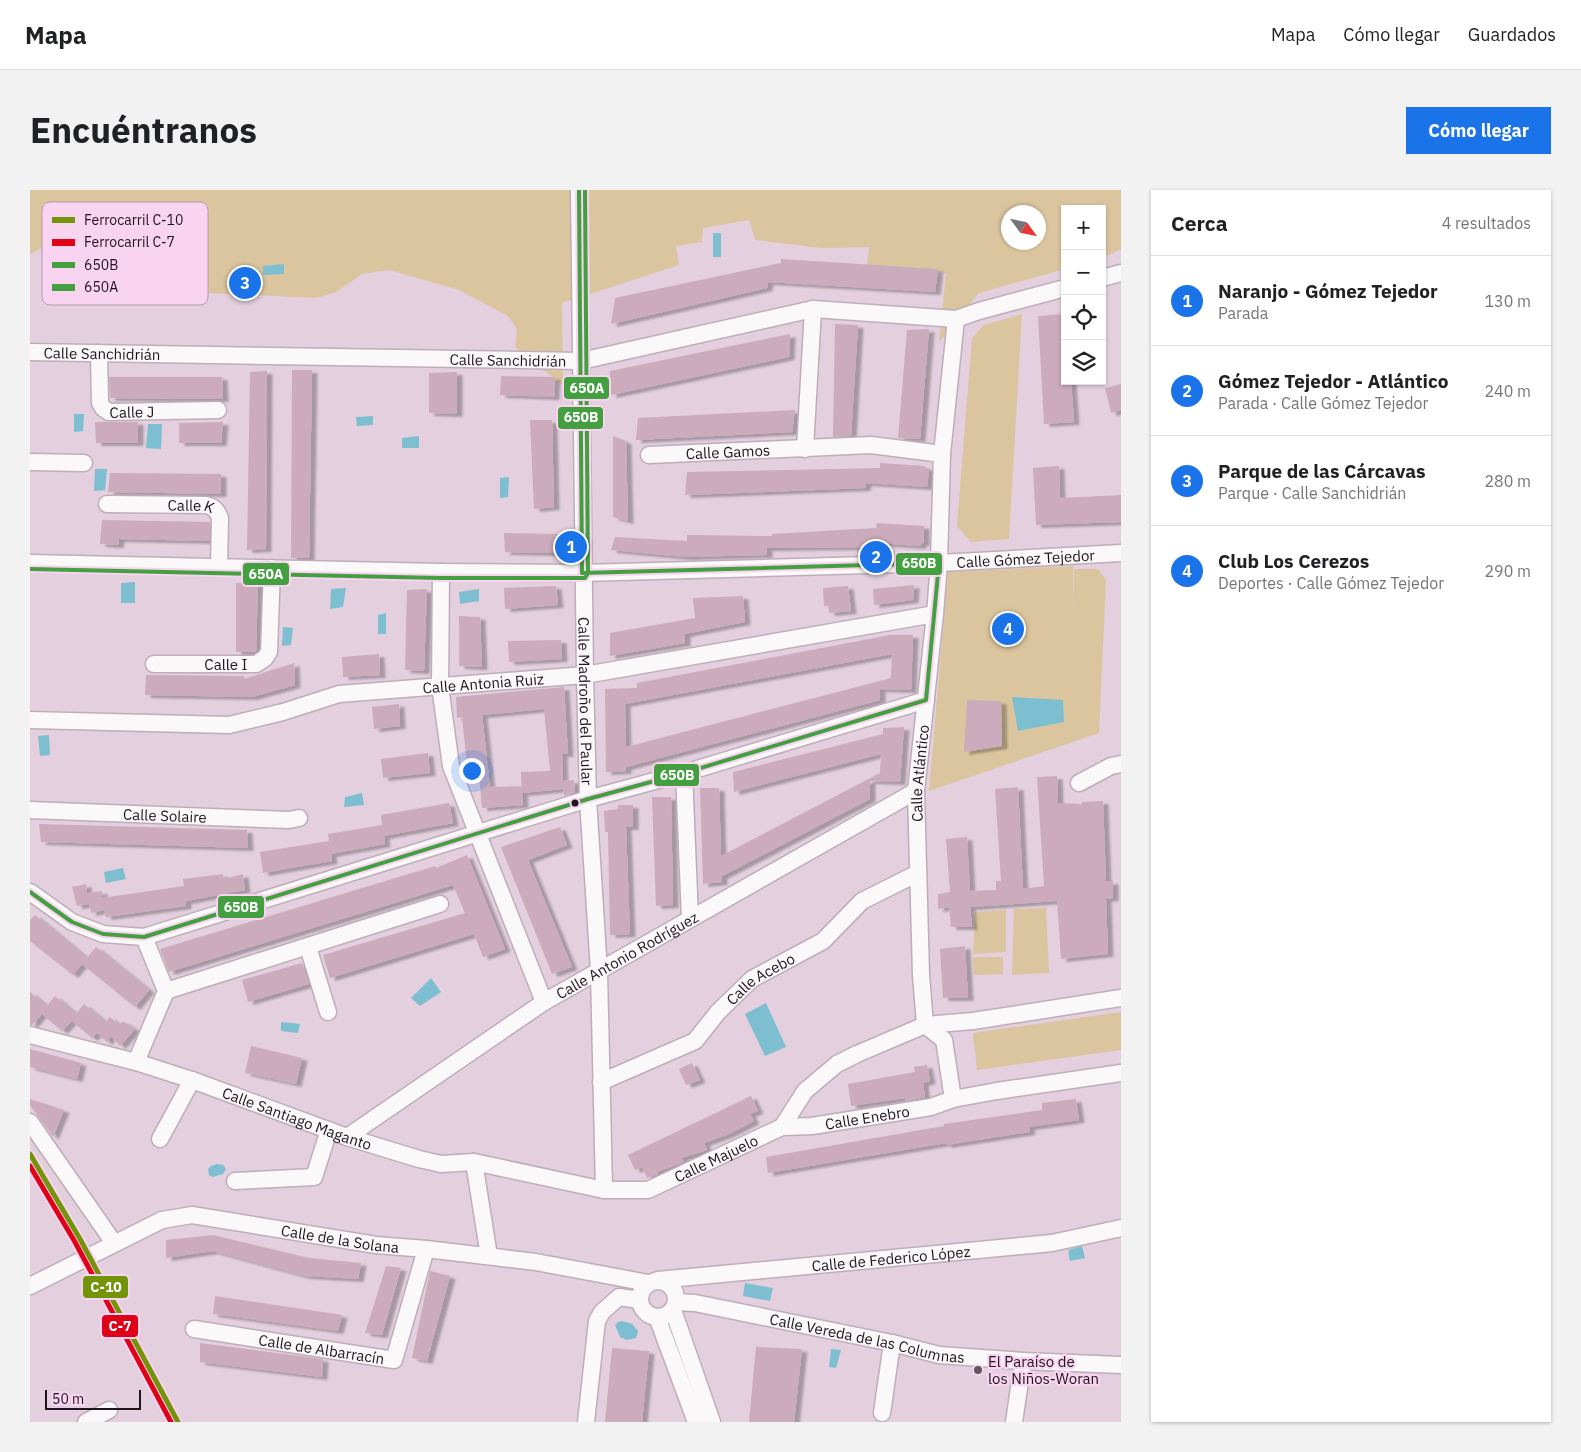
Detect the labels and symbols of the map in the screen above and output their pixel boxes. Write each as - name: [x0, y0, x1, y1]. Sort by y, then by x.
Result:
- legend: [42, 202, 208, 305]
- north arrow: [1001, 205, 1046, 250]
- text: Ferrocarril C-10: [84, 211, 183, 229]
- text: Ferrocarril C-7: [84, 233, 175, 251]
- text: 650B: [84, 256, 118, 274]
- pin: 3: [229, 264, 261, 302]
- text: 650A: [84, 278, 118, 296]
- street label: Calle Sanchidrián: [43, 343, 161, 364]
- street label: Calle Sanchidrián: [449, 349, 567, 370]
- line badge: 650A: [563, 376, 610, 400]
- text: 650A: [570, 379, 605, 397]
- street label: Calle J: [109, 402, 155, 421]
- line badge: 650B: [557, 406, 604, 430]
- text: 650B: [564, 408, 598, 426]
- street label: Calle Gamos: [685, 440, 771, 463]
- street label: Calle K: [168, 495, 218, 517]
- pin: 1: [555, 528, 587, 566]
- pin: 2: [860, 538, 892, 576]
- street label: Calle Gómez Tejedor: [956, 545, 1096, 572]
- line badge: 650B: [895, 552, 943, 576]
- text: 650B: [902, 554, 936, 572]
- line badge: 650A: [242, 562, 290, 586]
- text: 650A: [249, 565, 284, 583]
- pin: 4: [992, 610, 1024, 648]
- street label: Calle Madroño del Paular: [575, 617, 597, 786]
- street label: Calle I: [204, 655, 248, 674]
- street label: Calle Antonia Ruiz: [422, 669, 545, 697]
- street label: Calle Atlántico: [906, 724, 933, 822]
- your location: [459, 758, 485, 784]
- line badge: 650B: [653, 763, 700, 787]
- text: 650B: [660, 766, 694, 784]
- unlabelled marker: [570, 798, 580, 808]
- street label: Calle Solaire: [123, 804, 207, 826]
- line badge: 650B: [217, 895, 265, 919]
- text: 650B: [224, 898, 258, 916]
- street label: Calle Antonio Rodríguez: [552, 907, 701, 1003]
- street label: Calle Acebo: [722, 948, 798, 1009]
- street label: Calle Santiago Maganto: [220, 1082, 374, 1154]
- street label: Calle Enebro: [824, 1101, 911, 1133]
- street label: Calle Majuelo: [671, 1130, 761, 1186]
- street label: Calle de la Solana: [280, 1220, 400, 1256]
- street label: Calle de Federico López: [811, 1241, 971, 1275]
- line badge: C-10: [82, 1275, 129, 1299]
- text: C-10: [90, 1278, 122, 1296]
- street label: Calle Vereda de las Columnas: [768, 1309, 966, 1366]
- line badge: C-7: [101, 1314, 139, 1338]
- text: C-7: [108, 1317, 132, 1335]
- street label: Calle de Albarracín: [257, 1330, 386, 1368]
- place label: El Paraíso de los Niños-Woran: [988, 1352, 1099, 1388]
- marker: El Paraíso de los Niños-Woran: [972, 1364, 984, 1376]
- scale bar: [45, 1387, 141, 1410]

